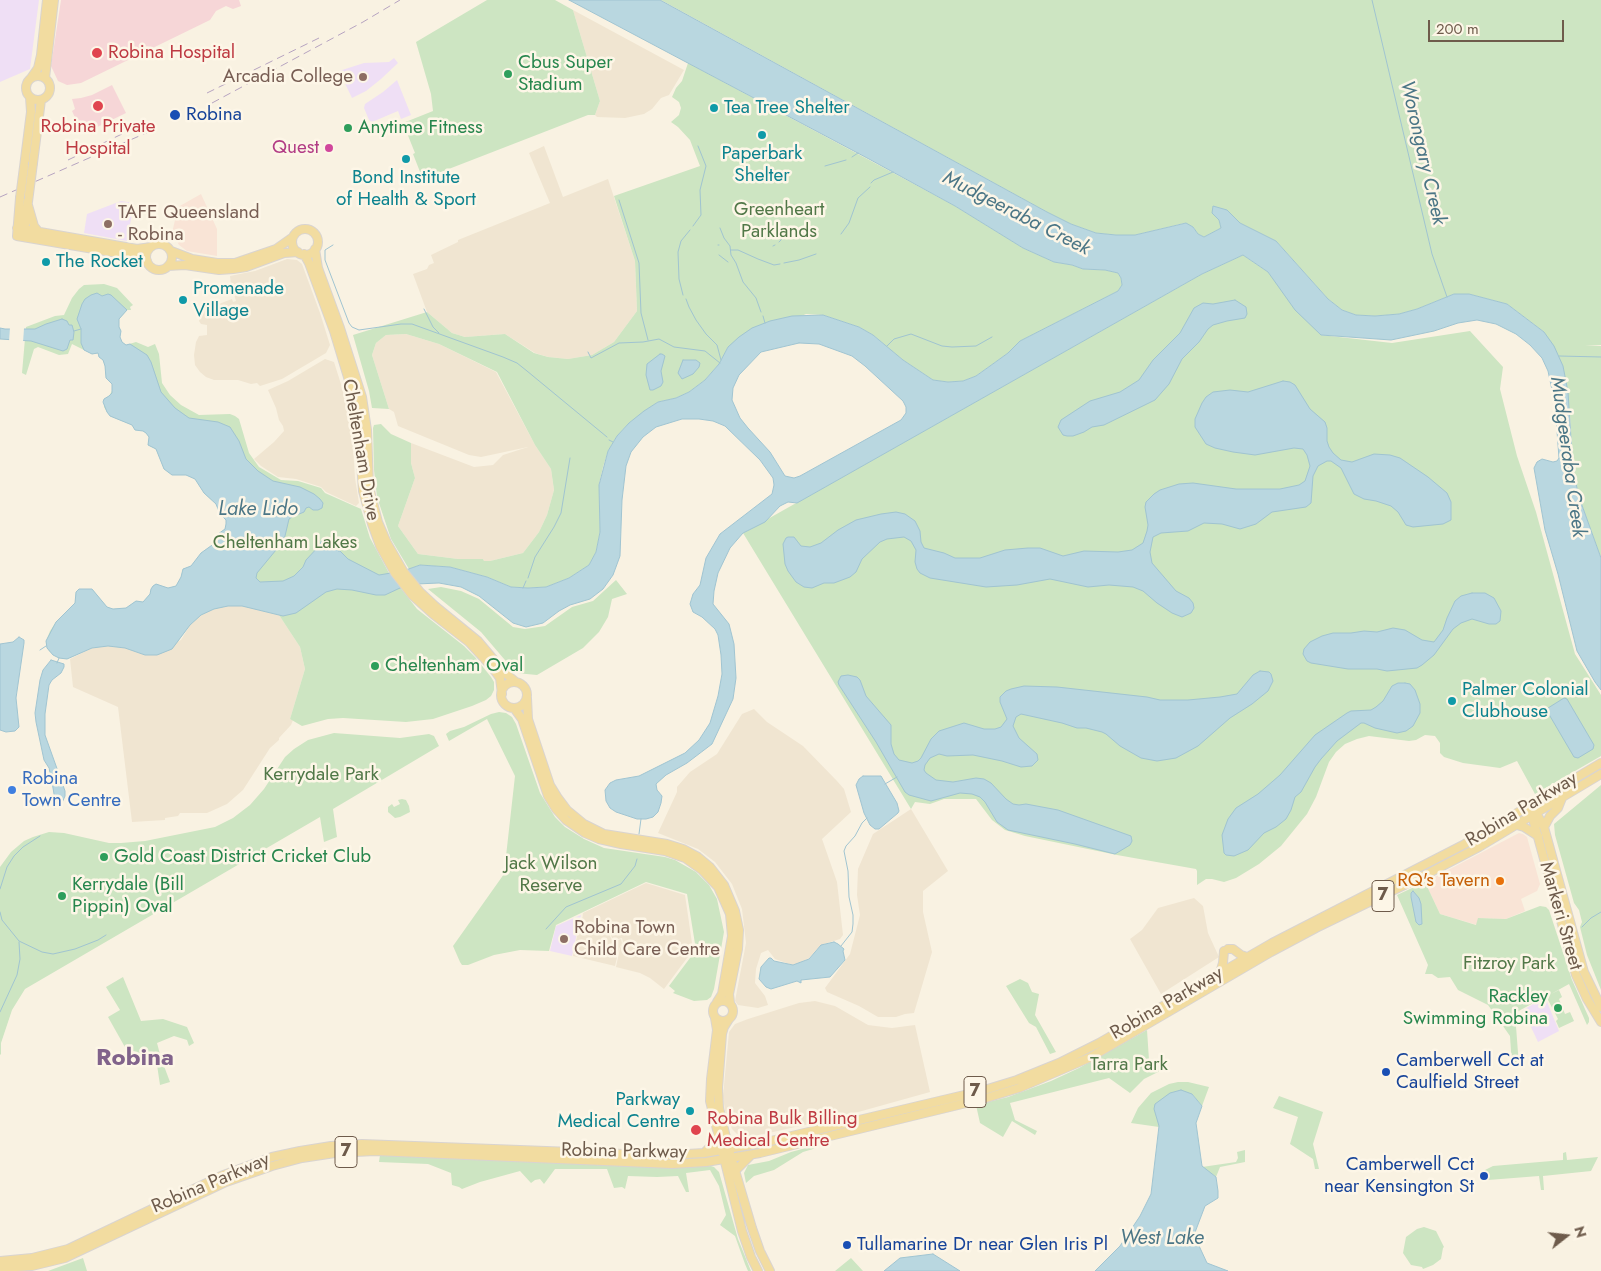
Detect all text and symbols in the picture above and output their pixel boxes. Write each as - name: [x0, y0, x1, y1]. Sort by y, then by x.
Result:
- scale bar: [1431, 10, 1567, 42]
- text: 200 m: [1436, 18, 1479, 40]
- place label: Robina Hospital: [108, 42, 235, 64]
- marker: Robina Hospital: [90, 46, 104, 60]
- place label: Cbus Super Stadium: [518, 52, 613, 96]
- place label: Arcadia College: [223, 66, 353, 88]
- marker: Cbus Super Stadium: [502, 68, 514, 80]
- marker: Arcadia College: [357, 71, 369, 83]
- water label: Worongary Creek: [1394, 78, 1450, 228]
- place label: Tea Tree Shelter: [724, 97, 850, 119]
- marker: Robina Private Hospital: [91, 99, 105, 113]
- marker: Tea Tree Shelter: [708, 102, 720, 114]
- place label: Robina: [186, 104, 242, 126]
- marker: Robina: [168, 108, 182, 122]
- place label: Robina Private Hospital: [41, 116, 155, 160]
- place label: Anytime Fitness: [358, 117, 483, 139]
- marker: Anytime Fitness: [342, 122, 354, 134]
- marker: Paperbark Shelter: [756, 129, 768, 141]
- place label: Quest: [272, 137, 319, 159]
- marker: Quest: [323, 142, 335, 154]
- place label: Paperbark Shelter: [722, 143, 802, 187]
- marker: Bond Institute of Health & Sport: [400, 153, 412, 165]
- place label: Bond Institute of Health & Sport: [336, 167, 476, 211]
- water label: Mudgeeraba Creek: [938, 167, 1094, 261]
- park label: Greenheart Parklands: [734, 199, 824, 243]
- place label: TAFE Queensland - Robina: [118, 202, 260, 246]
- marker: TAFE Queensland - Robina: [102, 218, 114, 230]
- place label: The Rocket: [56, 251, 143, 273]
- marker: The Rocket: [40, 256, 52, 268]
- place label: Promenade Village: [193, 278, 284, 322]
- marker: Promenade Village: [177, 294, 189, 306]
- water label: Mudgeeraba Creek: [1544, 375, 1590, 539]
- street label: Cheltenham Drive: [336, 377, 384, 523]
- water label: Lake Lido: [218, 498, 298, 522]
- park label: Cheltenham Lakes: [213, 532, 357, 554]
- place label: Cheltenham Oval: [385, 655, 523, 677]
- marker: Cheltenham Oval: [369, 660, 381, 672]
- place label: Palmer Colonial Clubhouse: [1462, 679, 1589, 723]
- marker: Palmer Colonial Clubhouse: [1446, 695, 1458, 707]
- park label: Kerrydale Park: [263, 764, 379, 786]
- place label: Robina Town Centre: [22, 768, 121, 812]
- street label: Robina Parkway: [1462, 768, 1582, 852]
- marker: Robina Town Centre: [6, 784, 18, 796]
- place label: Gold Coast District Cricket Club: [114, 846, 371, 868]
- marker: Gold Coast District Cricket Club: [98, 851, 110, 863]
- park label: Jack Wilson Reserve: [505, 853, 597, 897]
- street label: Markeri Street: [1534, 859, 1586, 973]
- place label: RQ's Tavern: [1397, 870, 1490, 892]
- place label: Kerrydale (Bill Pippin) Oval: [72, 874, 184, 918]
- marker: RQ's Tavern: [1494, 875, 1506, 887]
- road number: 7: [1372, 880, 1394, 911]
- marker: Kerrydale (Bill Pippin) Oval: [56, 890, 68, 902]
- place label: Robina Town Child Care Centre: [574, 917, 720, 961]
- marker: Robina Town Child Care Centre: [558, 933, 570, 945]
- park label: Fitzroy Park: [1463, 953, 1555, 975]
- street label: Robina Parkway: [1107, 963, 1227, 1045]
- place label: Rackley Swimming Robina: [1403, 986, 1548, 1030]
- marker: Rackley Swimming Robina: [1552, 1002, 1564, 1014]
- district label: Robina: [96, 1045, 174, 1073]
- place label: Camberwell Cct at Caulfield Street: [1396, 1050, 1544, 1094]
- park label: Tarra Park: [1090, 1054, 1168, 1076]
- marker: Camberwell Cct at Caulfield Street: [1380, 1066, 1392, 1078]
- road number: 7: [964, 1076, 986, 1108]
- place label: Parkway Medical Centre: [557, 1089, 680, 1133]
- marker: Parkway Medical Centre: [684, 1105, 696, 1117]
- place label: Robina Bulk Billing Medical Centre: [707, 1108, 858, 1152]
- marker: Robina Bulk Billing Medical Centre: [689, 1123, 703, 1137]
- road number: 7: [335, 1136, 357, 1168]
- street label: Robina Parkway: [561, 1140, 687, 1164]
- street label: Robina Parkway: [149, 1149, 273, 1219]
- place label: Camberwell Cct near Kensington St: [1324, 1154, 1474, 1198]
- marker: Camberwell Cct near Kensington St: [1478, 1170, 1490, 1182]
- north arrow: [1541, 1211, 1591, 1261]
- text: N: [1569, 1224, 1592, 1240]
- water label: West Lake: [1120, 1227, 1204, 1251]
- place label: Tullamarine Dr near Glen Iris Pl: [857, 1234, 1108, 1256]
- marker: Tullamarine Dr near Glen Iris Pl: [841, 1239, 853, 1251]

